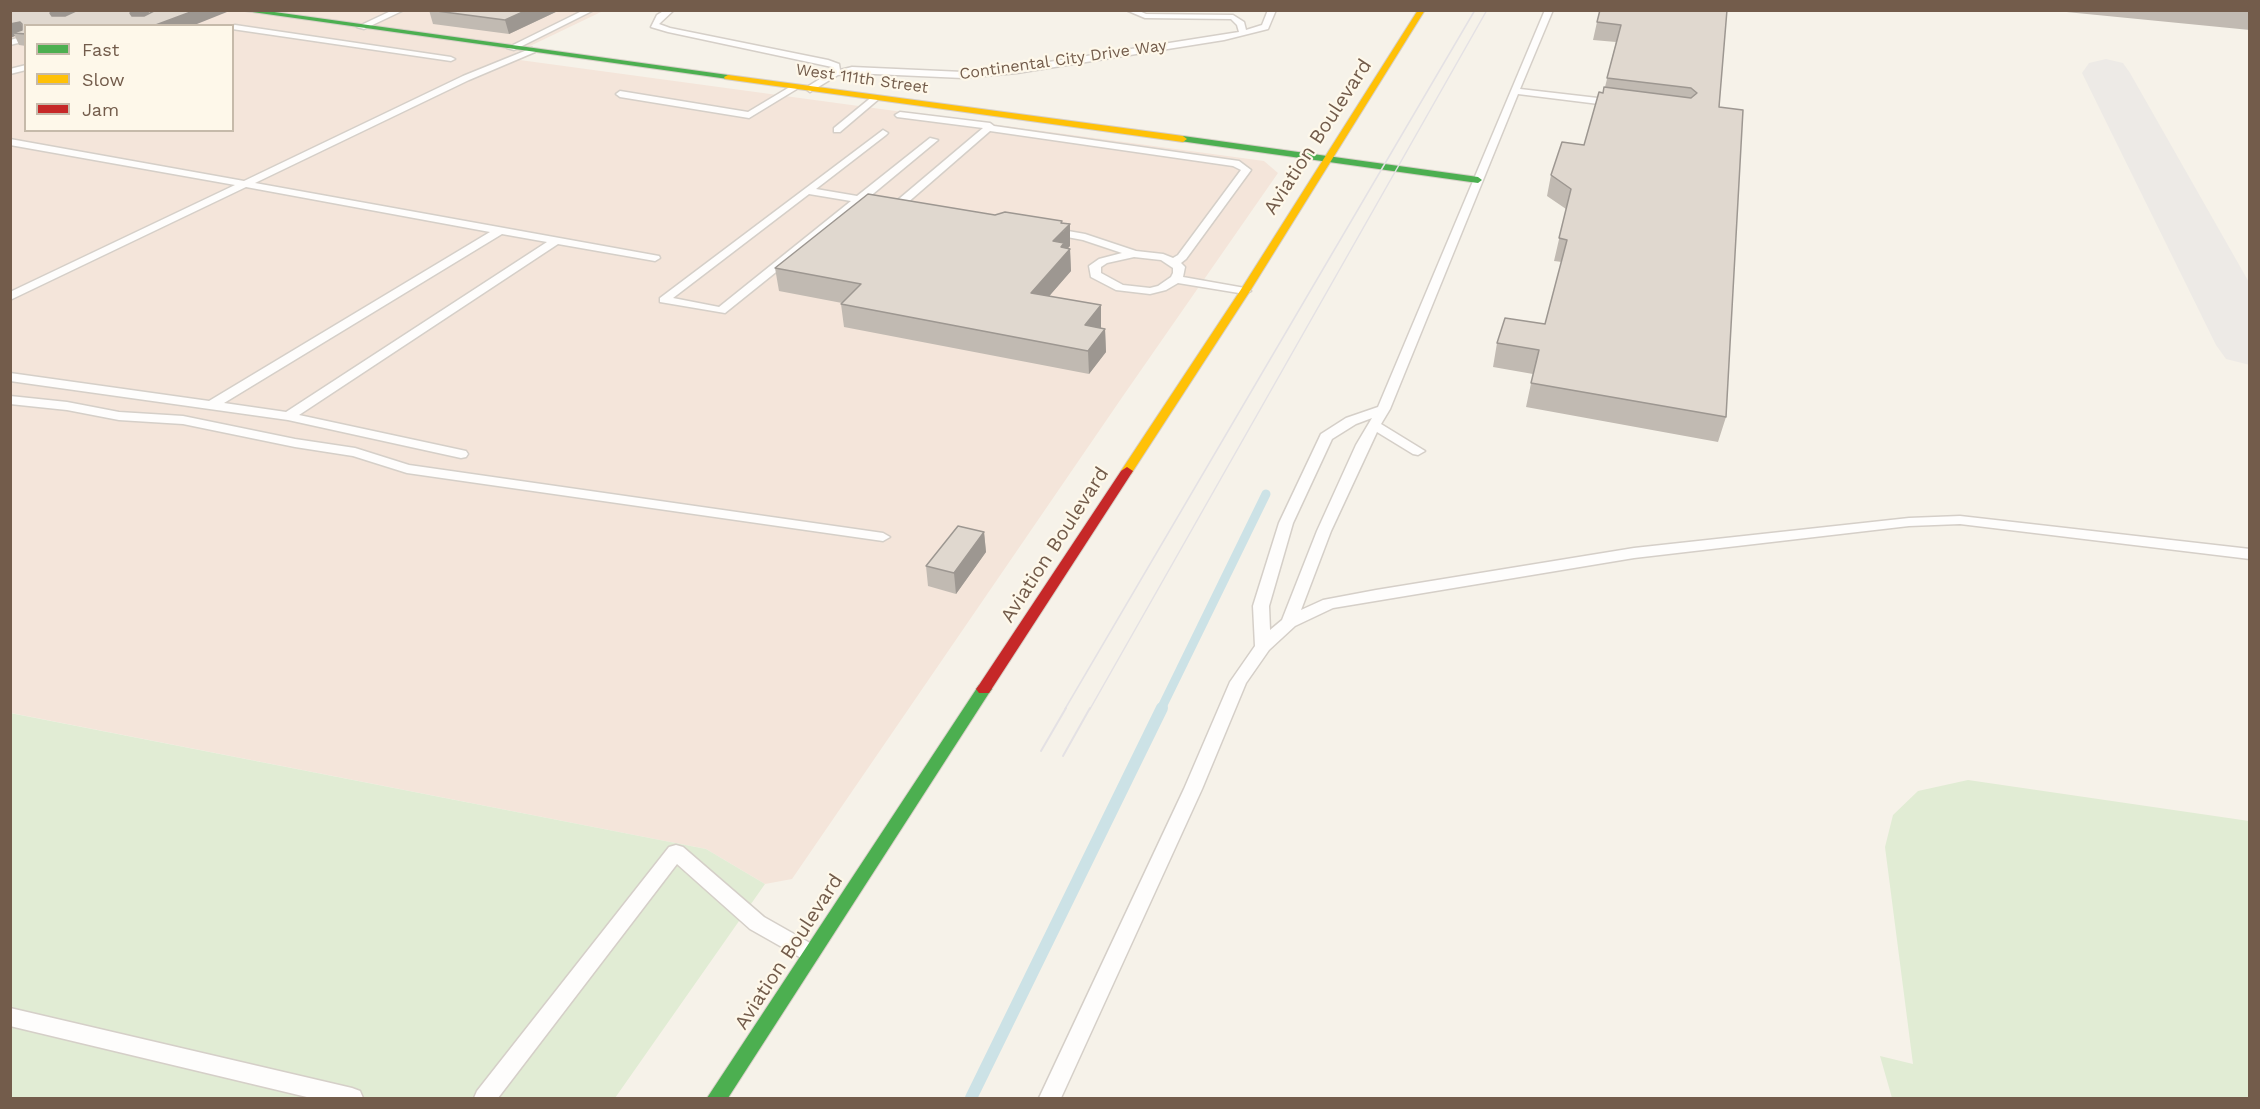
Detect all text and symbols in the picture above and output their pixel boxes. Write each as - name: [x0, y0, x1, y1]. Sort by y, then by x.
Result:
- legend: [24, 24, 234, 132]
- street label: Continental City Drive Way: [958, 36, 1168, 84]
- text: Fast: [82, 39, 119, 60]
- street label: Aviation Boulevard: [1259, 55, 1377, 219]
- street label: West 111th Street: [795, 60, 929, 98]
- text: Slow: [82, 69, 125, 90]
- text: Jam: [82, 99, 119, 120]
- street label: Aviation Boulevard: [996, 463, 1114, 627]
- street label: Aviation Boulevard: [730, 870, 848, 1034]

